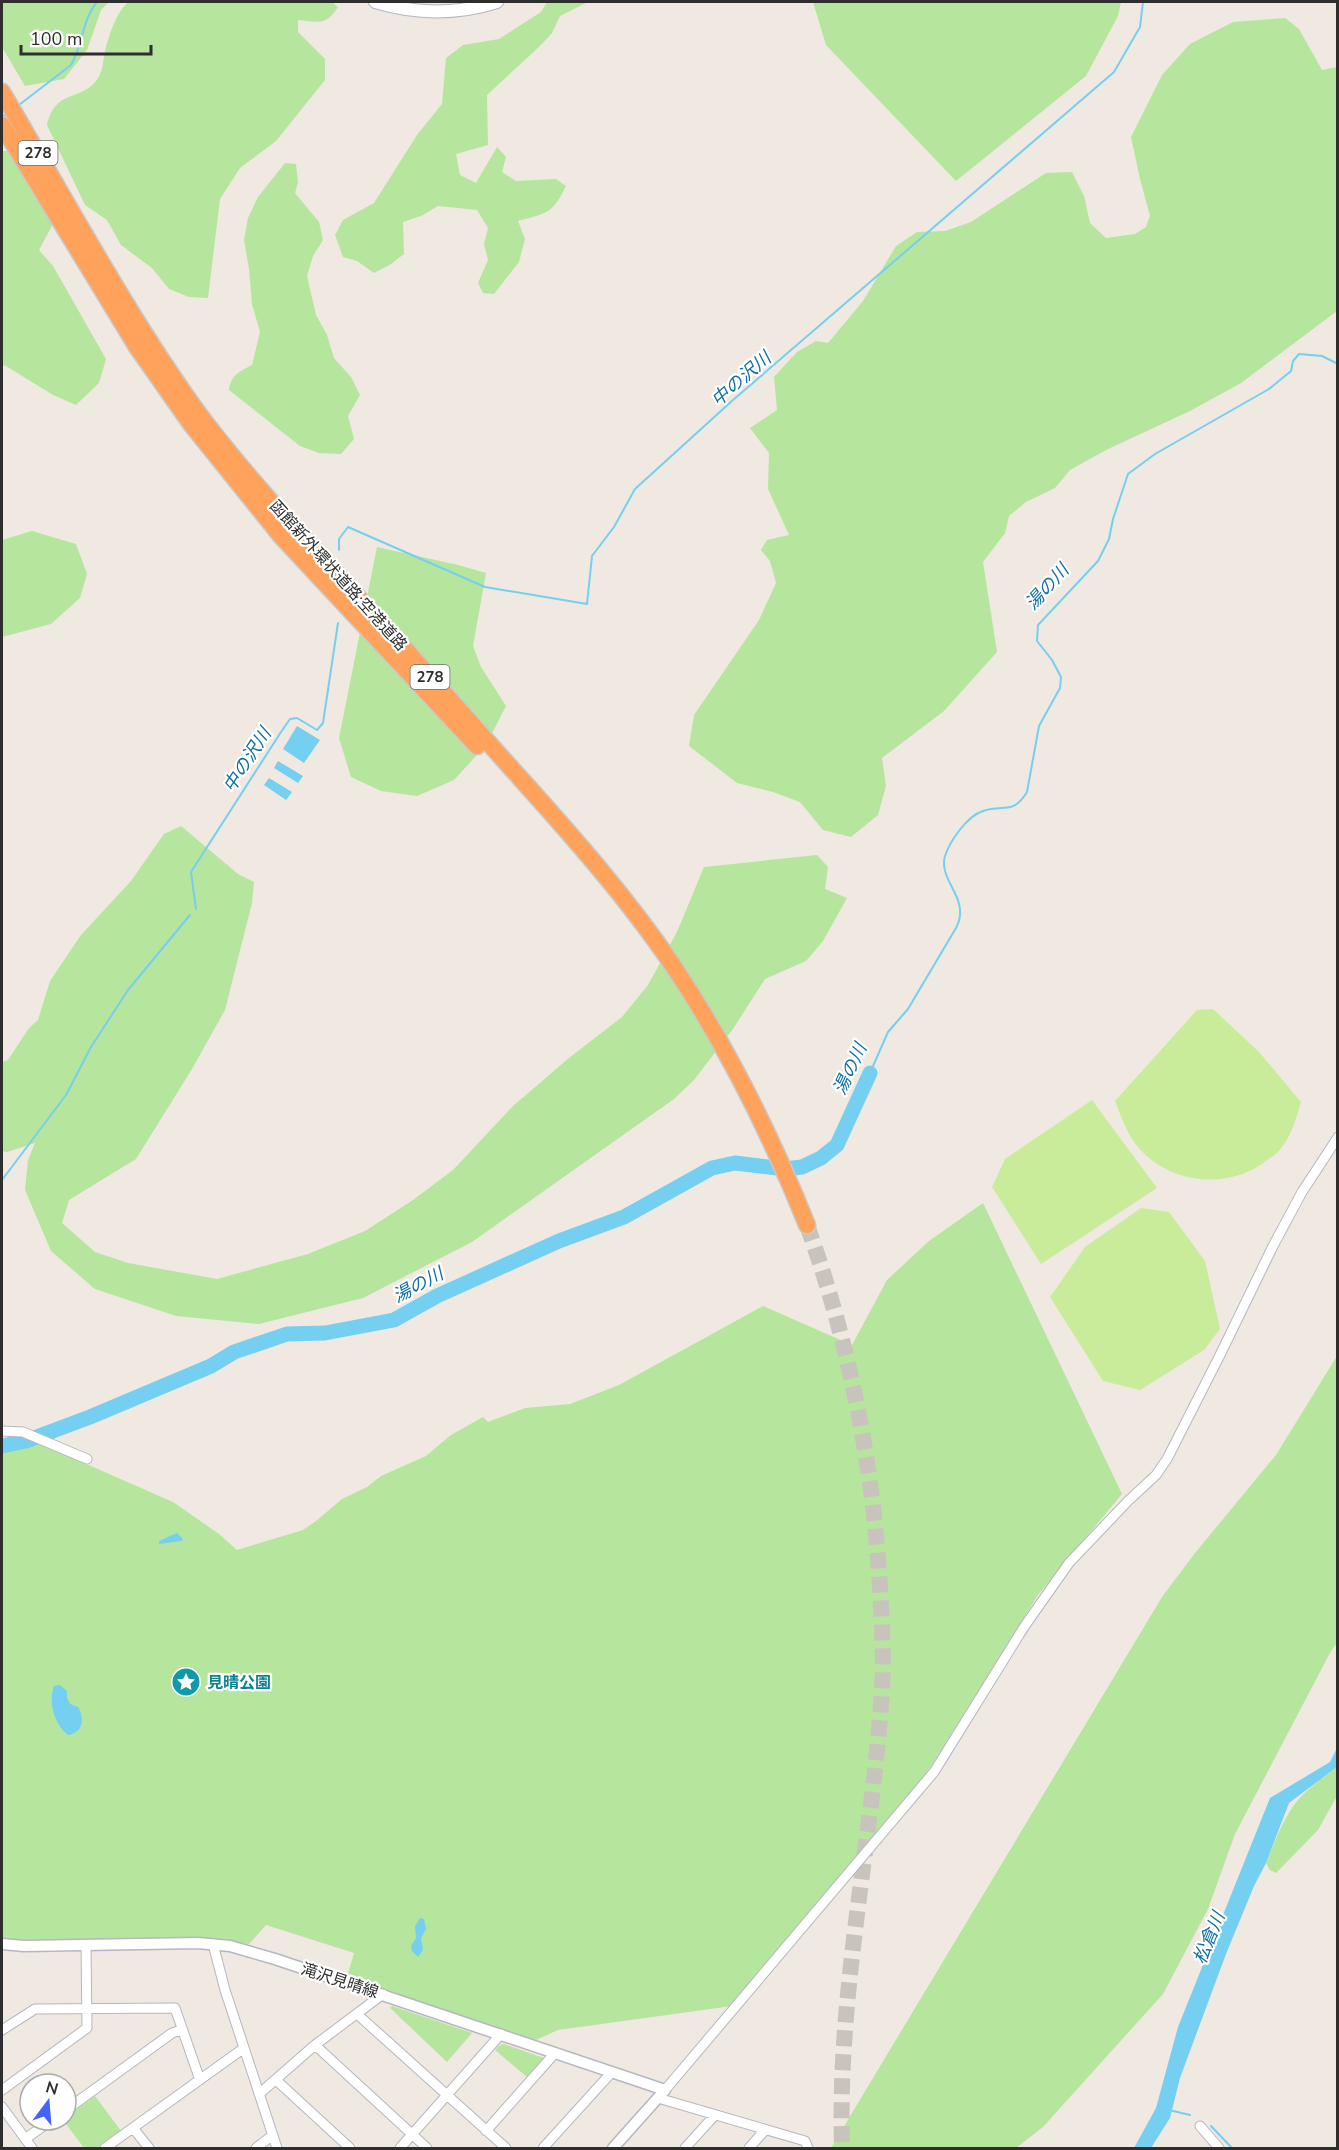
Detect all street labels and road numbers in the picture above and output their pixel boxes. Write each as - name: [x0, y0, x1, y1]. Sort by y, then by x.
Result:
- road number: 278: [18, 141, 57, 165]
- street label: 函館新外環状道路;空港道路: [265, 496, 412, 656]
- road number: 278: [410, 665, 450, 689]
- street label: 滝沢見晴線: [298, 1958, 381, 2004]

